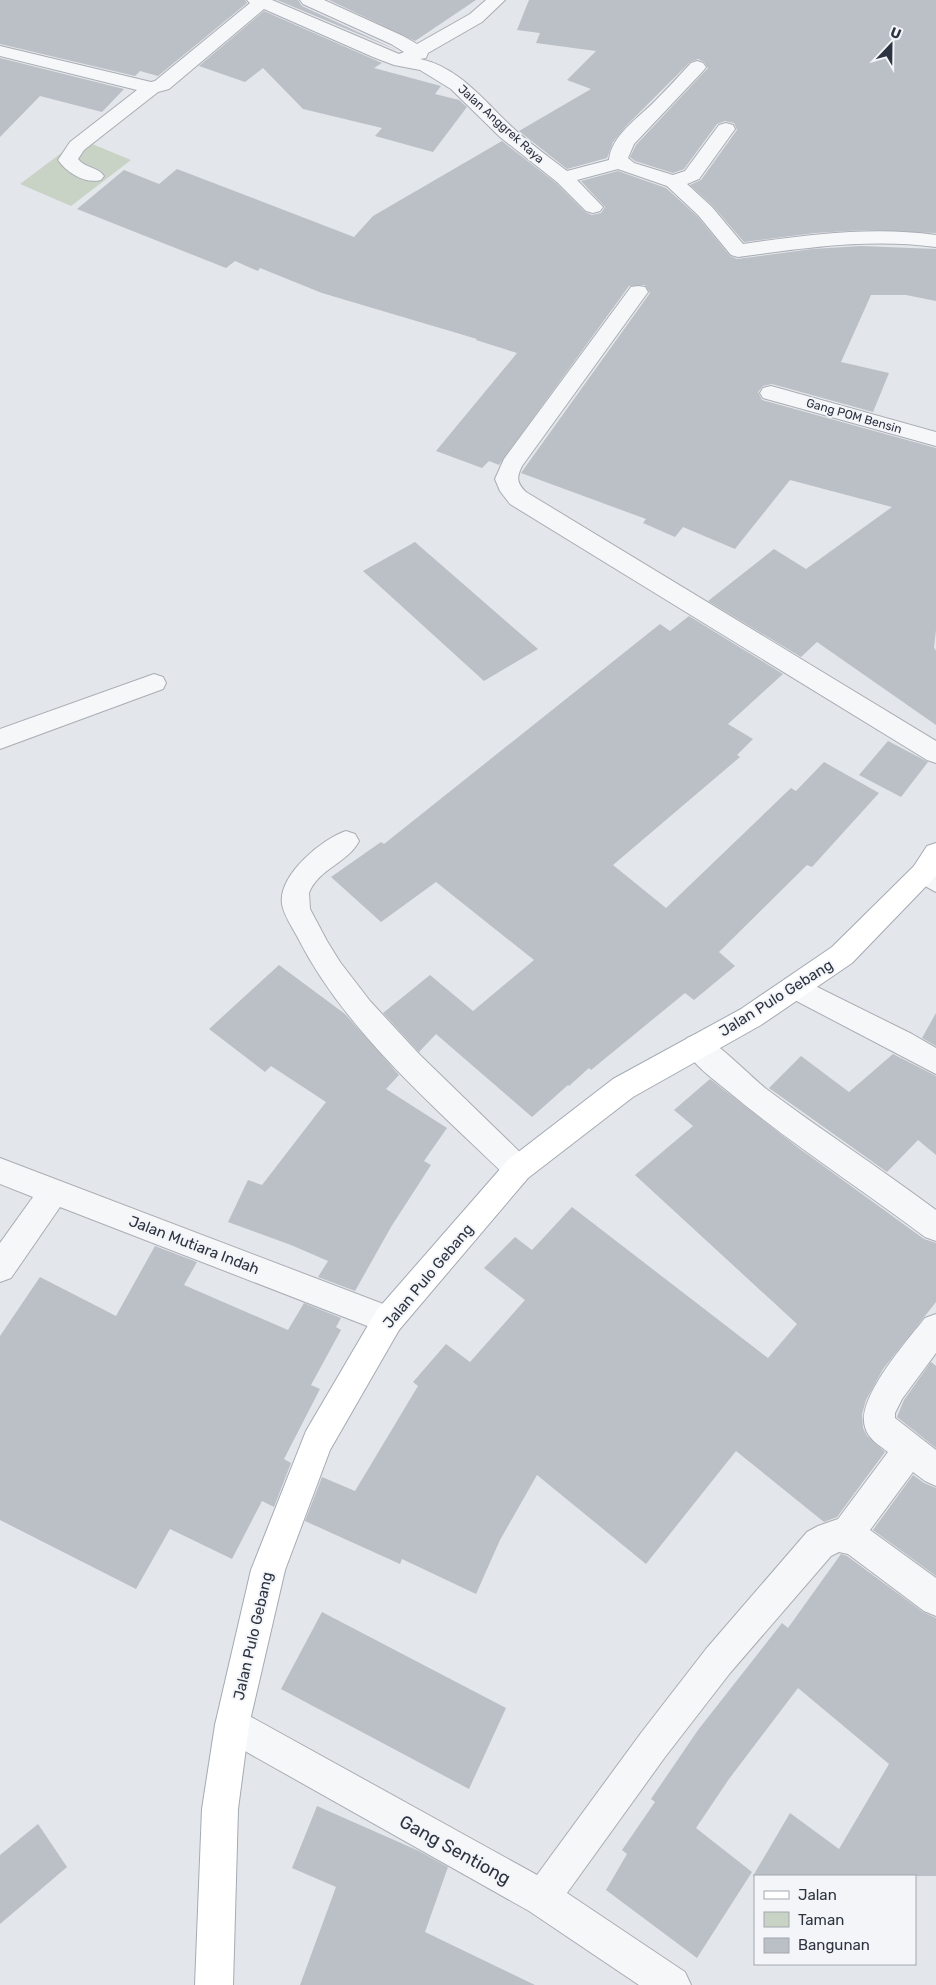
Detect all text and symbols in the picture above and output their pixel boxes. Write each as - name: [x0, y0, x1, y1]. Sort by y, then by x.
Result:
- north arrow: [866, 20, 916, 70]
- text: U: [888, 24, 904, 43]
- street label: Jalan Anggrek Raya: [455, 82, 547, 166]
- street label: Gang POM Bensin: [805, 396, 903, 436]
- street label: Jalan Pulo Gebang: [716, 956, 836, 1040]
- street label: Jalan Mutiara Indah: [126, 1212, 262, 1278]
- street label: Jalan Pulo Gebang: [379, 1220, 477, 1332]
- street label: Jalan Pulo Gebang: [230, 1570, 276, 1702]
- street label: Gang Sentiong: [396, 1810, 514, 1890]
- legend: [754, 1875, 916, 1965]
- text: Jalan: [798, 1886, 837, 1904]
- text: Taman: [798, 1911, 844, 1929]
- text: Bangunan: [798, 1936, 870, 1954]

